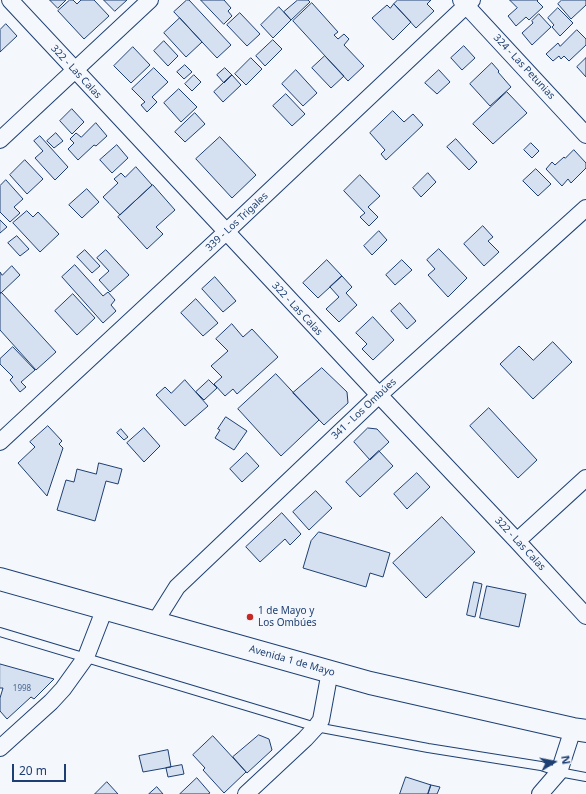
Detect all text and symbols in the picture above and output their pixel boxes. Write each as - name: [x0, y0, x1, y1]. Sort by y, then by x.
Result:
- street label: 324 - Las Petunias: [491, 32, 557, 102]
- street label: 322 - Las Calas: [48, 43, 104, 101]
- street label: 339 - Los Trigales: [203, 190, 271, 254]
- street label: 322 - Las Calas: [269, 280, 325, 338]
- street label: 341 - Los Ombúes: [329, 376, 399, 442]
- street label: 322 - Las Calas: [492, 515, 548, 573]
- place label: 1 de Mayo y Los Ombúes: [258, 605, 317, 628]
- marker: 1 de Mayo y Los Ombúes: [245, 612, 255, 622]
- street label: Avenida 1 de Mayo: [248, 643, 336, 679]
- house number: 1998: [13, 684, 31, 694]
- north arrow: [534, 742, 574, 782]
- text: N: [558, 754, 574, 766]
- scale bar: [14, 756, 68, 782]
- text: 20 m: [19, 762, 47, 779]

